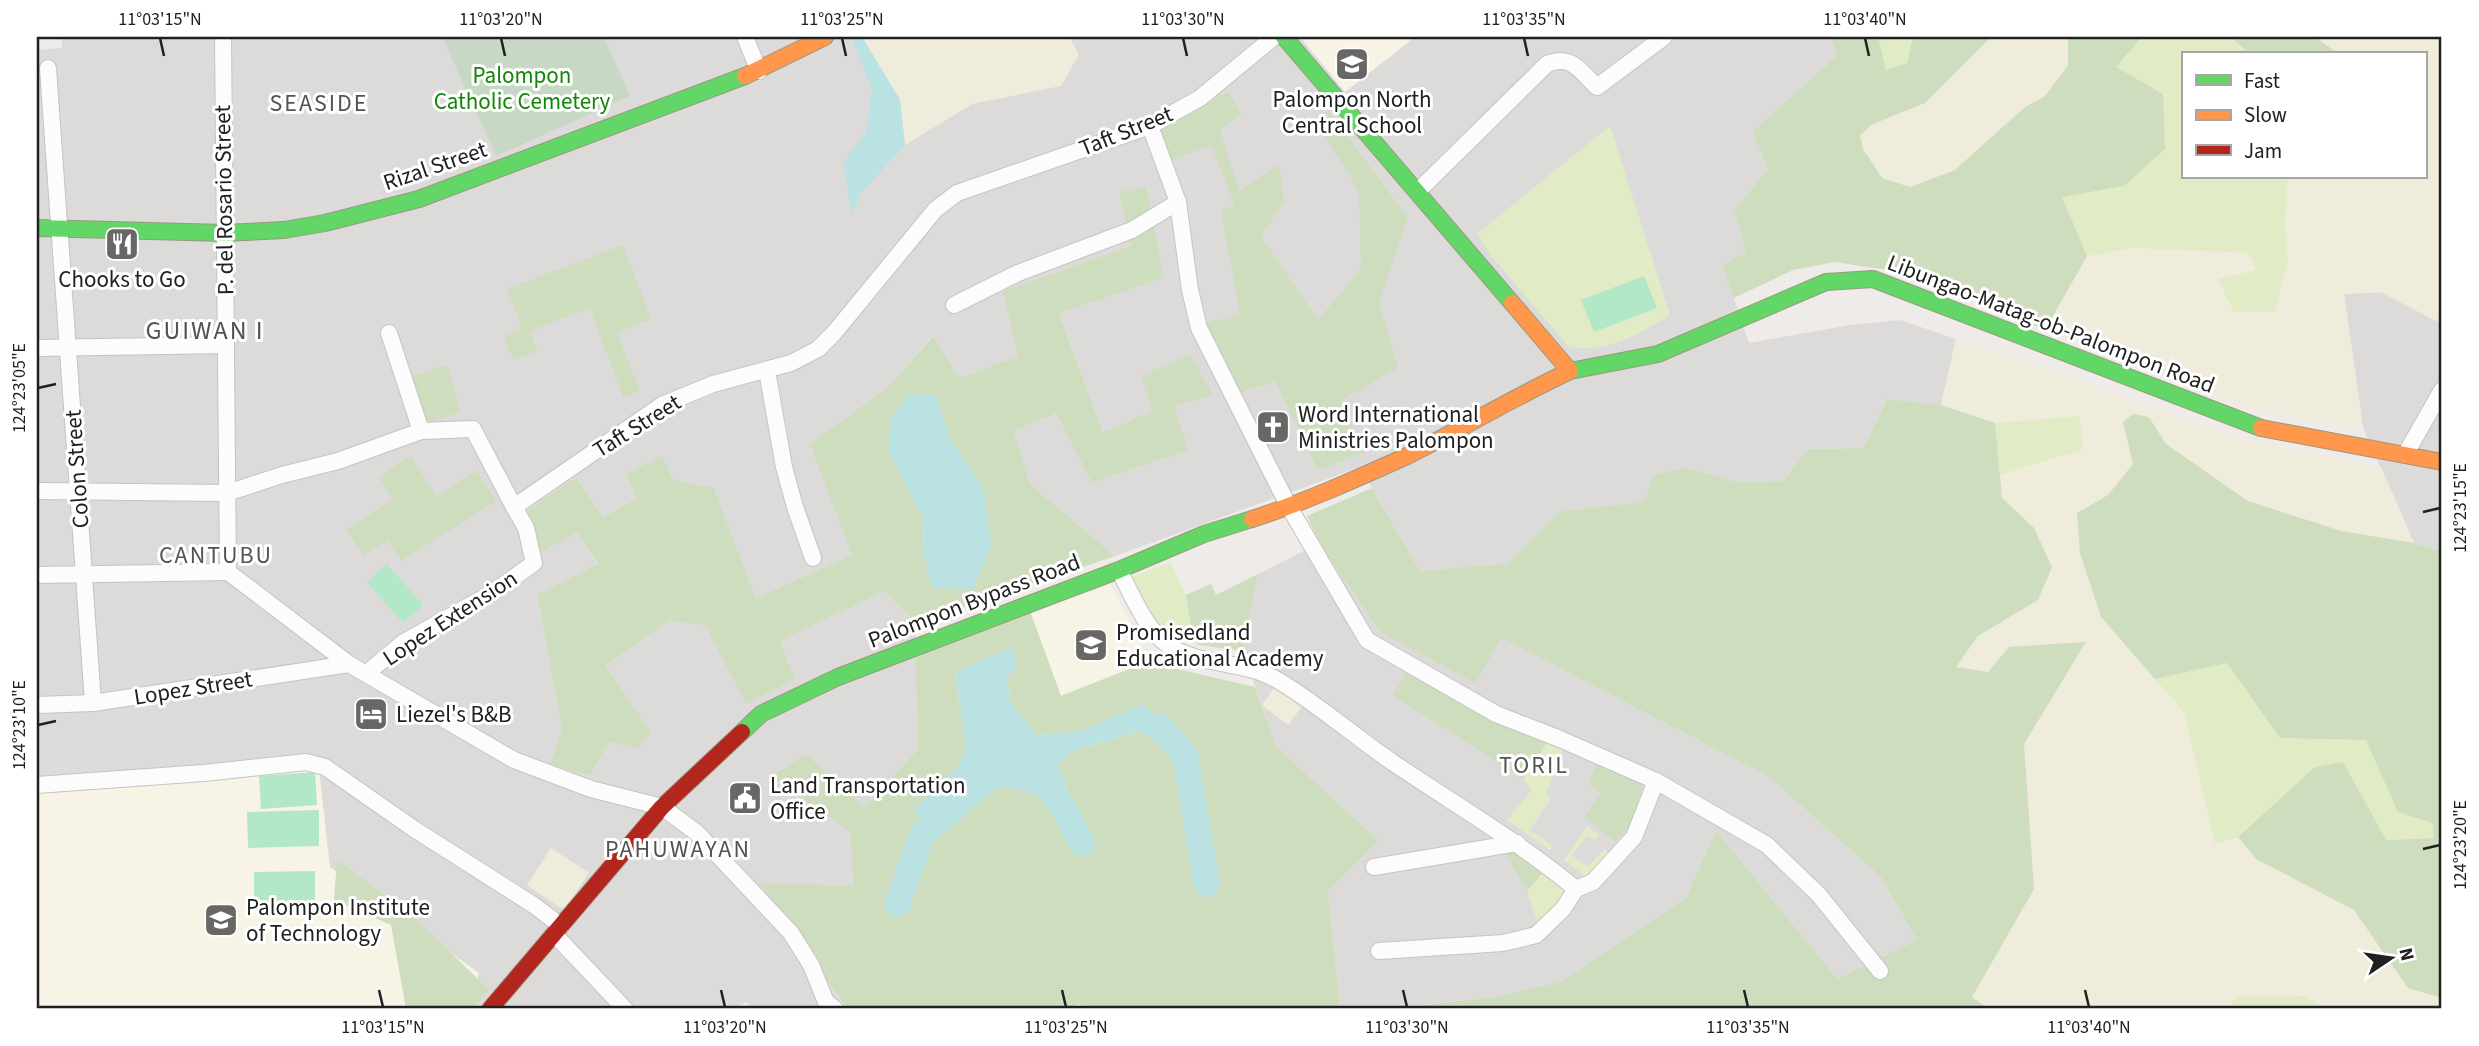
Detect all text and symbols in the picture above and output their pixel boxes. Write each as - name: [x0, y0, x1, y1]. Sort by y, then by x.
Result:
- text: 11°03'15"N: [118, 7, 202, 32]
- text: 11°03'20"N: [459, 7, 543, 32]
- text: 11°03'25"N: [800, 7, 884, 32]
- text: 11°03'30"N: [1141, 7, 1225, 32]
- text: 11°03'35"N: [1482, 7, 1566, 32]
- text: 11°03'40"N: [1823, 7, 1907, 32]
- school or university icon: Palompon North Central School: [1333, 45, 1371, 83]
- legend: [2182, 52, 2426, 178]
- park label: Palompon Catholic Cemetery: [434, 59, 611, 118]
- text: Fast: [2244, 66, 2280, 96]
- place label: Palompon North Central School: [1272, 83, 1432, 142]
- district label: SEASIDE: [269, 86, 369, 121]
- street label: Taft Street: [1074, 97, 1178, 165]
- text: Slow: [2244, 100, 2287, 130]
- street label: P. del Rosario Street: [206, 104, 242, 295]
- street label: Rizal Street: [379, 133, 491, 199]
- text: Jam: [2244, 136, 2282, 166]
- restaurant icon: Chooks to Go: [103, 225, 141, 263]
- street label: Libungao-Matag-ob-Palompon Road: [1883, 246, 2219, 402]
- place label: Chooks to Go: [58, 263, 186, 296]
- district label: GUIWAN I: [145, 312, 265, 349]
- text: 124°23'05"E: [7, 343, 32, 433]
- street label: Taft Street: [587, 386, 688, 466]
- place label: Word International Ministries Palompon: [1298, 398, 1494, 457]
- street label: Colon Street: [56, 408, 98, 529]
- church icon: Word International Ministries Palompon: [1254, 408, 1292, 446]
- text: 124°23'15"E: [2448, 463, 2473, 553]
- district label: CANTUBU: [159, 538, 273, 573]
- street label: Palompon Bypass Road: [863, 545, 1085, 657]
- street label: Lopez Extension: [376, 562, 524, 674]
- place label: Promisedland Educational Academy: [1116, 616, 1324, 675]
- school or university icon: Promisedland Educational Academy: [1072, 626, 1110, 664]
- street label: Lopez Street: [131, 662, 255, 714]
- text: 124°23'10"E: [7, 680, 32, 770]
- hotel icon: Liezel's B&B: [352, 695, 390, 733]
- place label: Liezel's B&B: [396, 698, 512, 731]
- district label: TORIL: [1499, 748, 1569, 783]
- place label: Land Transportation Office: [770, 769, 965, 828]
- public building icon: Land Transportation Office: [726, 779, 764, 817]
- text: 124°23'20"E: [2448, 800, 2473, 890]
- district label: PAHUWAYAN: [605, 832, 751, 867]
- place label: Palompon Institute of Technology: [246, 891, 430, 950]
- school or university icon: Palompon Institute of Technology: [202, 901, 240, 939]
- north arrow: [2356, 923, 2426, 993]
- text: N: [2392, 945, 2421, 964]
- text: 11°03'15"N: [341, 1015, 425, 1040]
- text: 11°03'20"N: [683, 1015, 767, 1040]
- text: 11°03'25"N: [1024, 1015, 1108, 1040]
- text: 11°03'30"N: [1365, 1015, 1449, 1040]
- text: 11°03'35"N: [1706, 1015, 1790, 1040]
- text: 11°03'40"N: [2047, 1015, 2131, 1040]

